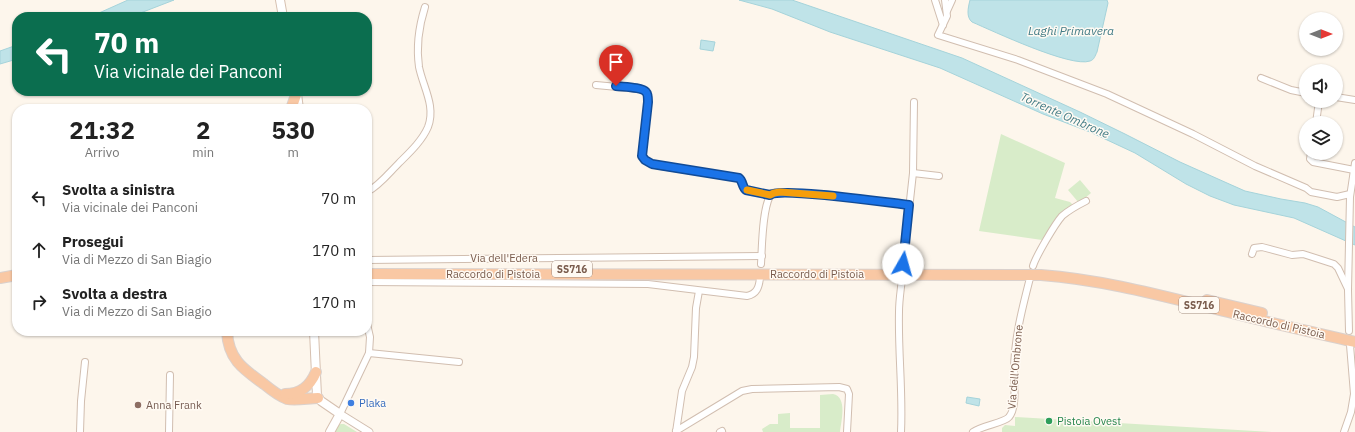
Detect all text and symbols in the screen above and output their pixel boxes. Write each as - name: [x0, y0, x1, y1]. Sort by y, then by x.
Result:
- north arrow: [1299, 12, 1343, 56]
- map controls: [1299, 12, 1343, 160]
- water label: Laghi Primavera: [1028, 23, 1114, 38]
- text: 70 m: [94, 24, 159, 61]
- icon: left: [28, 28, 80, 80]
- pin: [599, 45, 633, 86]
- icon: arrive: [605, 51, 627, 73]
- text: Via vicinale dei Panconi: [94, 60, 282, 83]
- button: sound: [1299, 64, 1343, 108]
- water label: Torrente Ombrone: [1018, 89, 1112, 141]
- text: 21:32: [69, 114, 135, 146]
- text: 2: [196, 114, 210, 146]
- text: 530: [271, 114, 315, 146]
- button: layers: [1299, 116, 1343, 160]
- text: Arrivo: [85, 144, 119, 161]
- text: min: [192, 144, 214, 161]
- text: m: [287, 144, 299, 161]
- text: Svolta a sinistra: [62, 180, 175, 199]
- icon: left: [28, 187, 50, 209]
- text: 70 m: [321, 189, 356, 208]
- text: Via vicinale dei Panconi: [62, 199, 198, 216]
- text: Prosegui: [62, 232, 124, 251]
- icon: ahead: [28, 239, 50, 261]
- text: 170 m: [312, 241, 356, 260]
- position arrow: [882, 243, 924, 285]
- text: Via di Mezzo di San Biagio: [62, 251, 212, 268]
- street label: Via dell'Edera: [470, 251, 538, 265]
- road number: SS716: [552, 261, 592, 277]
- street label: Raccordo di Pistoia: [446, 267, 540, 281]
- street label: Raccordo di Pistoia: [770, 267, 864, 281]
- text: Svolta a destra: [62, 284, 167, 303]
- icon: right: [28, 291, 50, 313]
- text: 170 m: [312, 293, 356, 312]
- road number: SS716: [1179, 297, 1219, 313]
- text: Via di Mezzo di San Biagio: [62, 303, 212, 320]
- street label: Raccordo di Pistoia: [1232, 307, 1327, 341]
- street label: Via dell'Ombrone: [1004, 324, 1026, 410]
- place label: Plaka: [359, 396, 386, 410]
- place label: Anna Frank: [146, 398, 202, 412]
- marker: Plaka: [346, 398, 356, 408]
- marker: Anna Frank: [133, 400, 143, 410]
- place label: Pistoia Ovest: [1057, 414, 1121, 428]
- marker: Pistoia Ovest: [1044, 416, 1054, 426]

